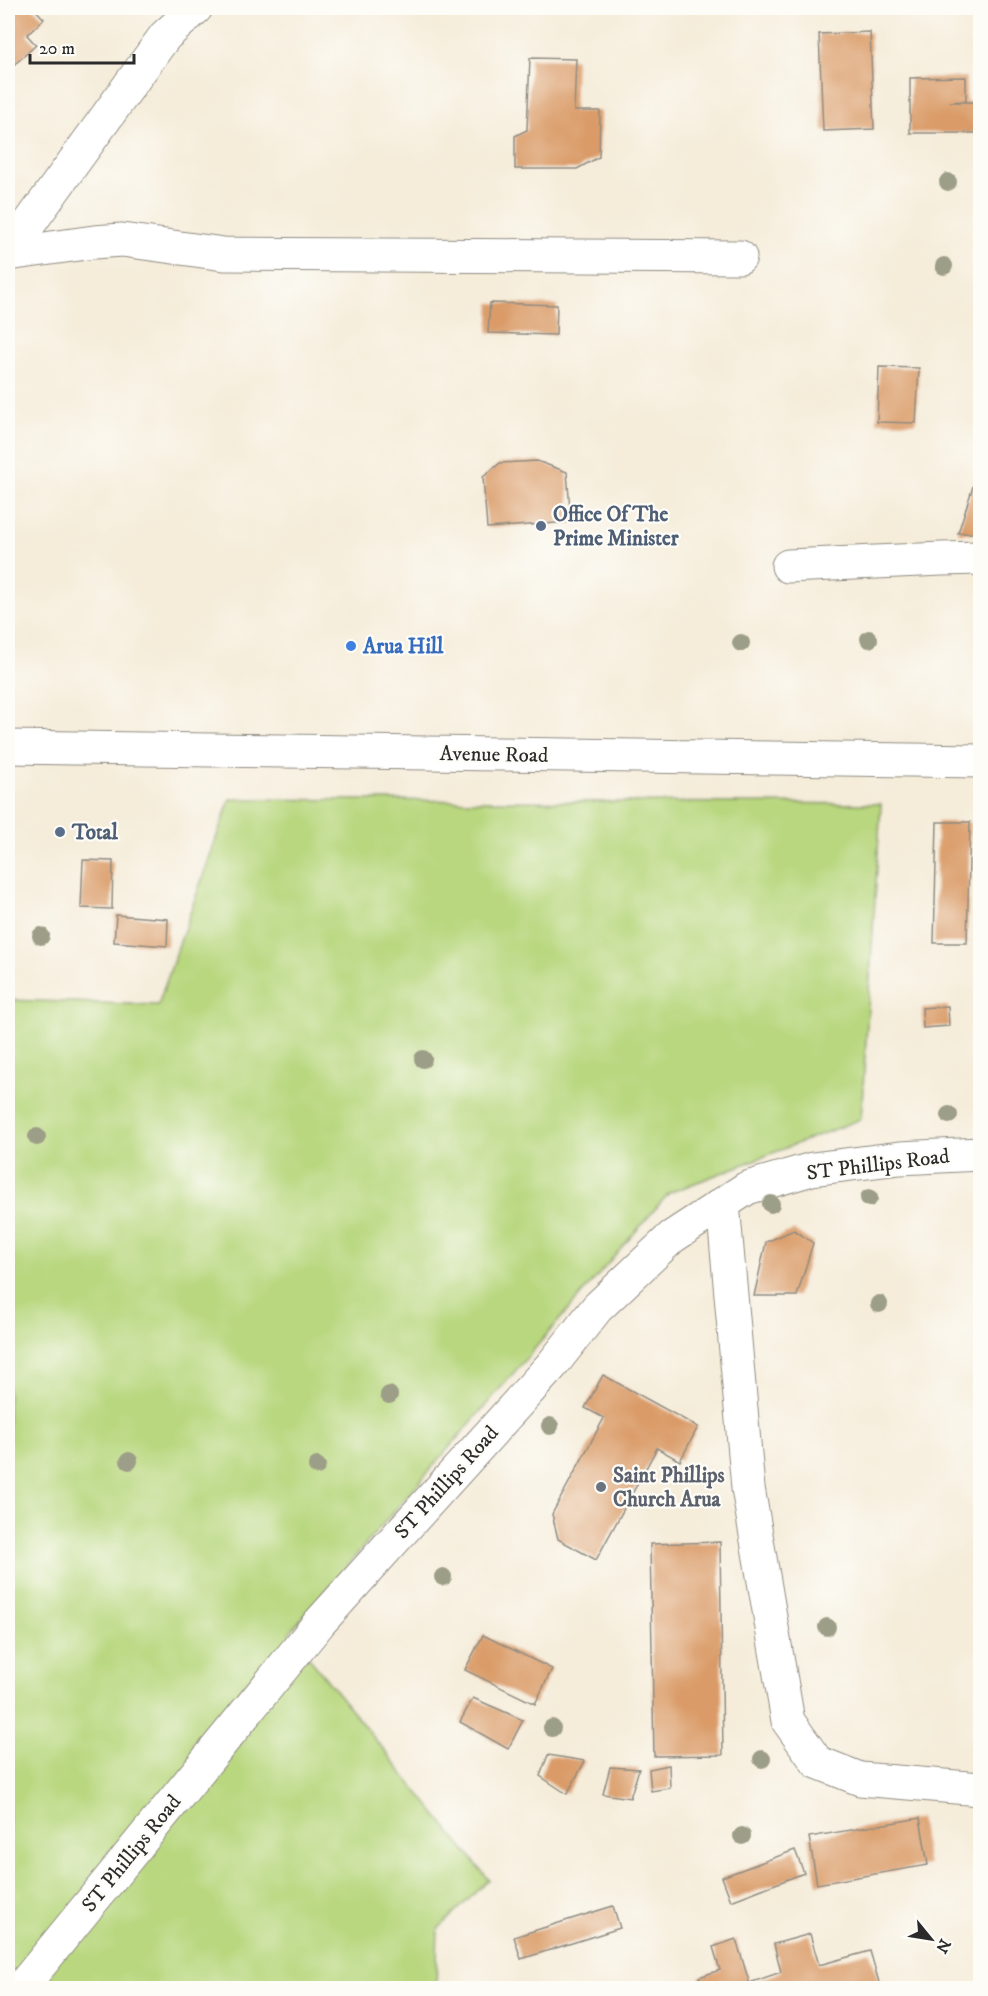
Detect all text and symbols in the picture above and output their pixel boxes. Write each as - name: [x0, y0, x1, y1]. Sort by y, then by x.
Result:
- scale bar: [30, 27, 134, 65]
- text: 20 m: [39, 38, 75, 60]
- place label: Office Of The Prime Minister: [553, 502, 680, 552]
- marker: Office Of The Prime Minister: [534, 519, 548, 533]
- place label: Arua Hill: [362, 634, 444, 660]
- marker: Arua Hill: [344, 639, 358, 653]
- street label: Avenue Road: [439, 741, 549, 769]
- place label: Total: [71, 820, 119, 846]
- marker: Total: [53, 825, 67, 839]
- street label: ST Phillips Road: [805, 1143, 951, 1187]
- street label: ST Phillips Road: [389, 1420, 505, 1545]
- place label: Saint Phillips Church Arua: [613, 1463, 725, 1513]
- marker: Saint Phillips Church Arua: [594, 1480, 608, 1494]
- street label: ST Phillips Road: [76, 1789, 187, 1918]
- north arrow: [901, 1909, 961, 1969]
- text: N: [931, 1935, 955, 1957]

